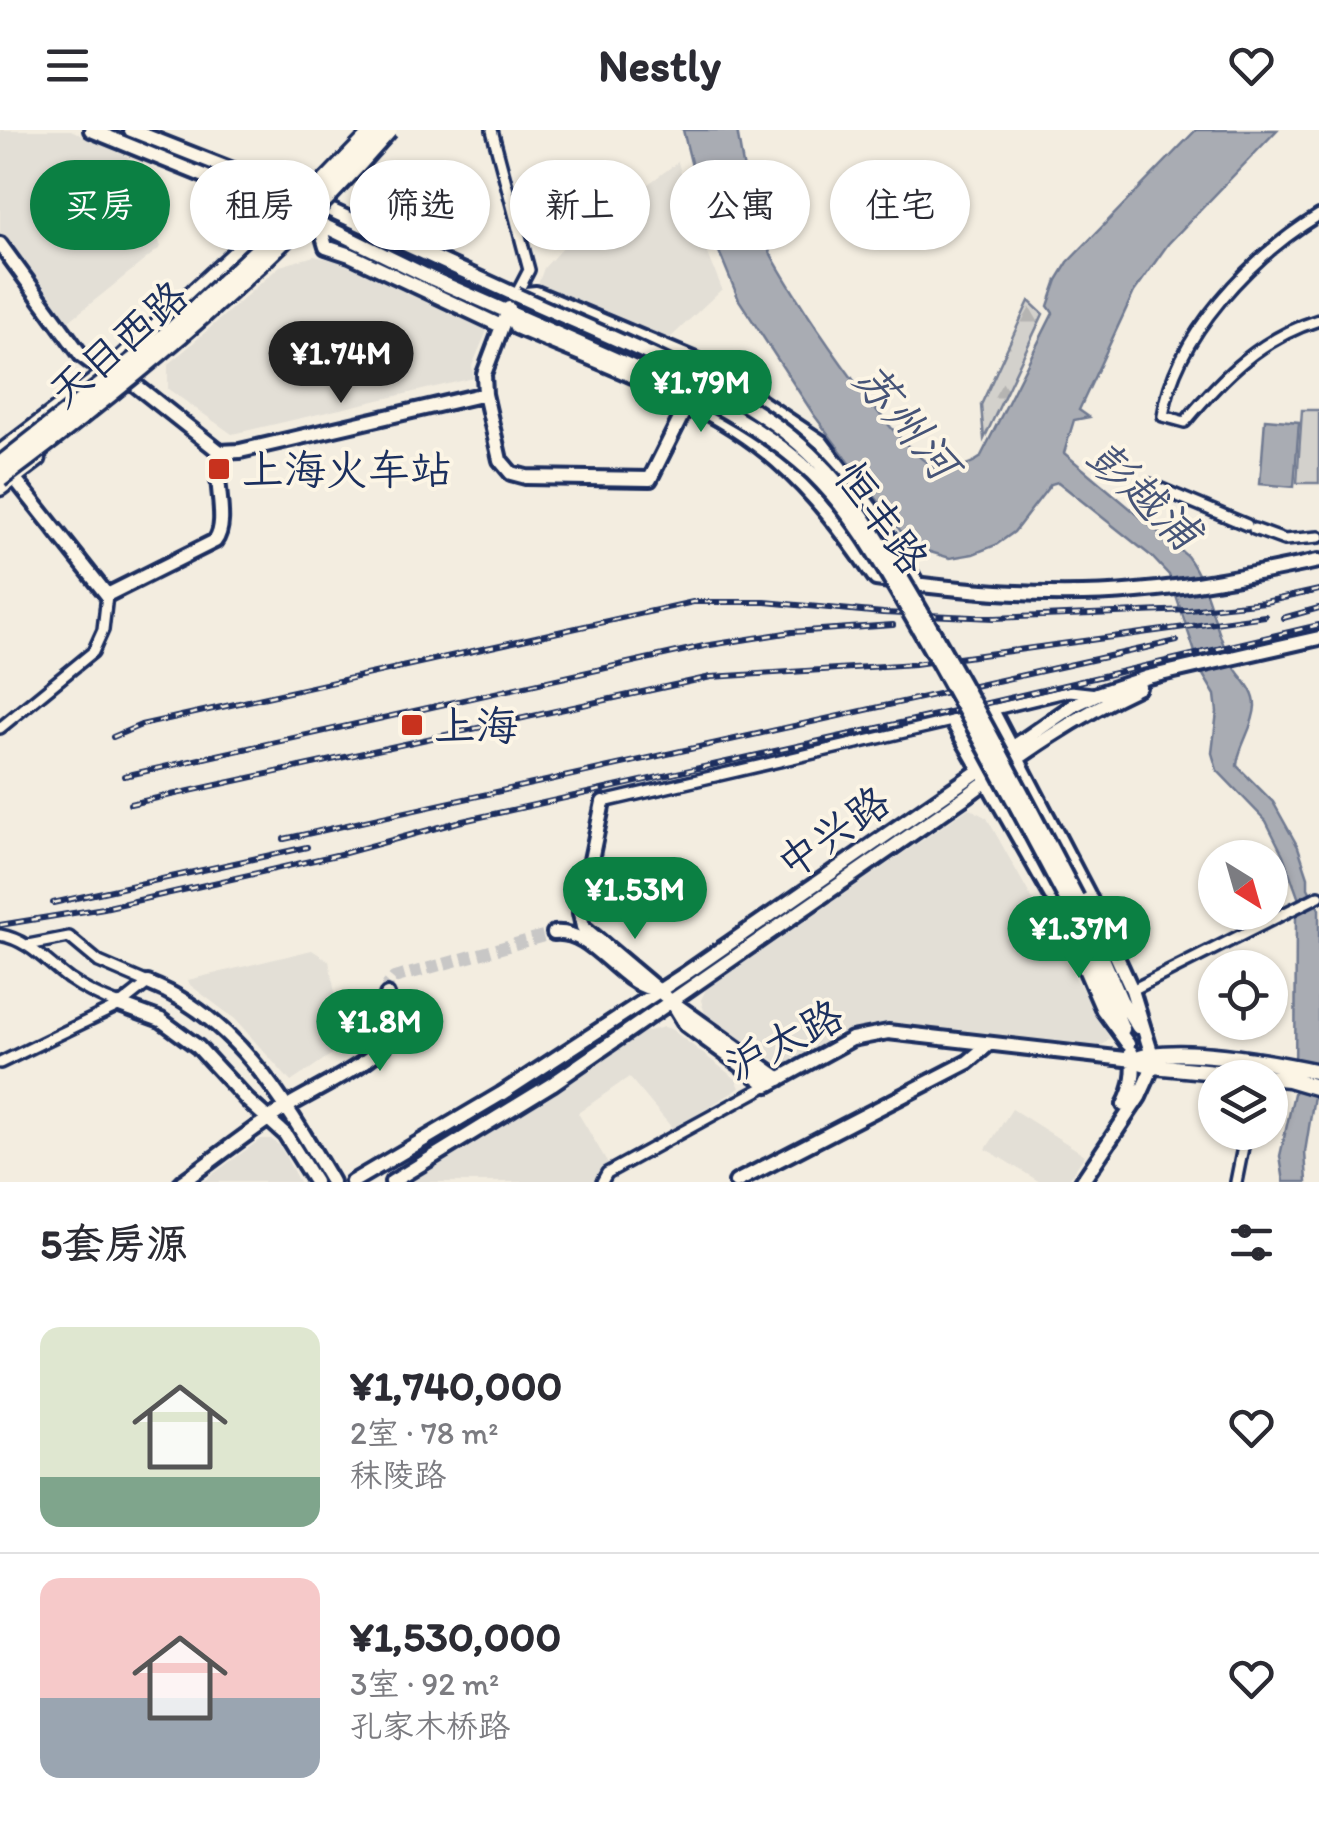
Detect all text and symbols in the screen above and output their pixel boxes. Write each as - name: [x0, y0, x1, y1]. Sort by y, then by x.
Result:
- icon: menu: [40, 38, 95, 93]
- text: Nestly: [598, 38, 721, 92]
- icon: heart: [1224, 38, 1279, 93]
- chip: 买房: [30, 160, 170, 250]
- chip: 租房: [190, 160, 330, 250]
- chip: 筛选: [350, 160, 490, 250]
- chip: 新上: [510, 160, 650, 250]
- chip: 公寓: [670, 160, 810, 250]
- chip: 住宅: [830, 160, 970, 250]
- street label: 天目西路: [38, 270, 198, 418]
- pin: ¥1.74M: [260, 321, 422, 406]
- text: ¥1.74M: [291, 334, 391, 372]
- pin: ¥1.79M: [620, 350, 782, 435]
- water label: 苏州河: [843, 352, 976, 495]
- text: ¥1.79M: [652, 363, 750, 401]
- water label: 彭越浦: [1076, 428, 1215, 563]
- place label: 上海火车站: [242, 444, 452, 495]
- street label: 恒丰路: [824, 452, 940, 584]
- marker: 上海火车站: [206, 456, 232, 482]
- place label: 上海: [434, 700, 518, 751]
- marker: 上海: [399, 712, 425, 738]
- street label: 中兴路: [767, 775, 899, 889]
- north arrow: [1198, 840, 1288, 930]
- map controls: [1198, 840, 1288, 1150]
- pin: ¥1.53M: [554, 857, 716, 942]
- text: ¥1.53M: [585, 870, 685, 908]
- pin: ¥1.37M: [998, 896, 1160, 981]
- text: ¥1.37M: [1029, 909, 1129, 947]
- button: locate: [1198, 950, 1288, 1040]
- pin: ¥1.8M: [310, 989, 450, 1074]
- street label: 沪太路: [716, 989, 852, 1091]
- text: ¥1.8M: [338, 1002, 422, 1040]
- button: layers: [1198, 1060, 1288, 1150]
- icon: filters: [1224, 1215, 1279, 1270]
- text: 5套房源: [40, 1218, 188, 1269]
- text: ¥1,740,000: [350, 1360, 562, 1411]
- icon: home: [120, 1367, 240, 1487]
- icon: heart: [1224, 1400, 1279, 1455]
- text: 2室 · 78 m²: [350, 1414, 498, 1452]
- text: 秣陵路: [350, 1456, 446, 1494]
- text: ¥1,530,000: [350, 1611, 561, 1662]
- icon: home: [120, 1618, 240, 1738]
- icon: heart: [1224, 1651, 1279, 1706]
- text: 3室 · 92 m²: [350, 1665, 499, 1703]
- text: 孔家木桥路: [350, 1707, 510, 1745]

